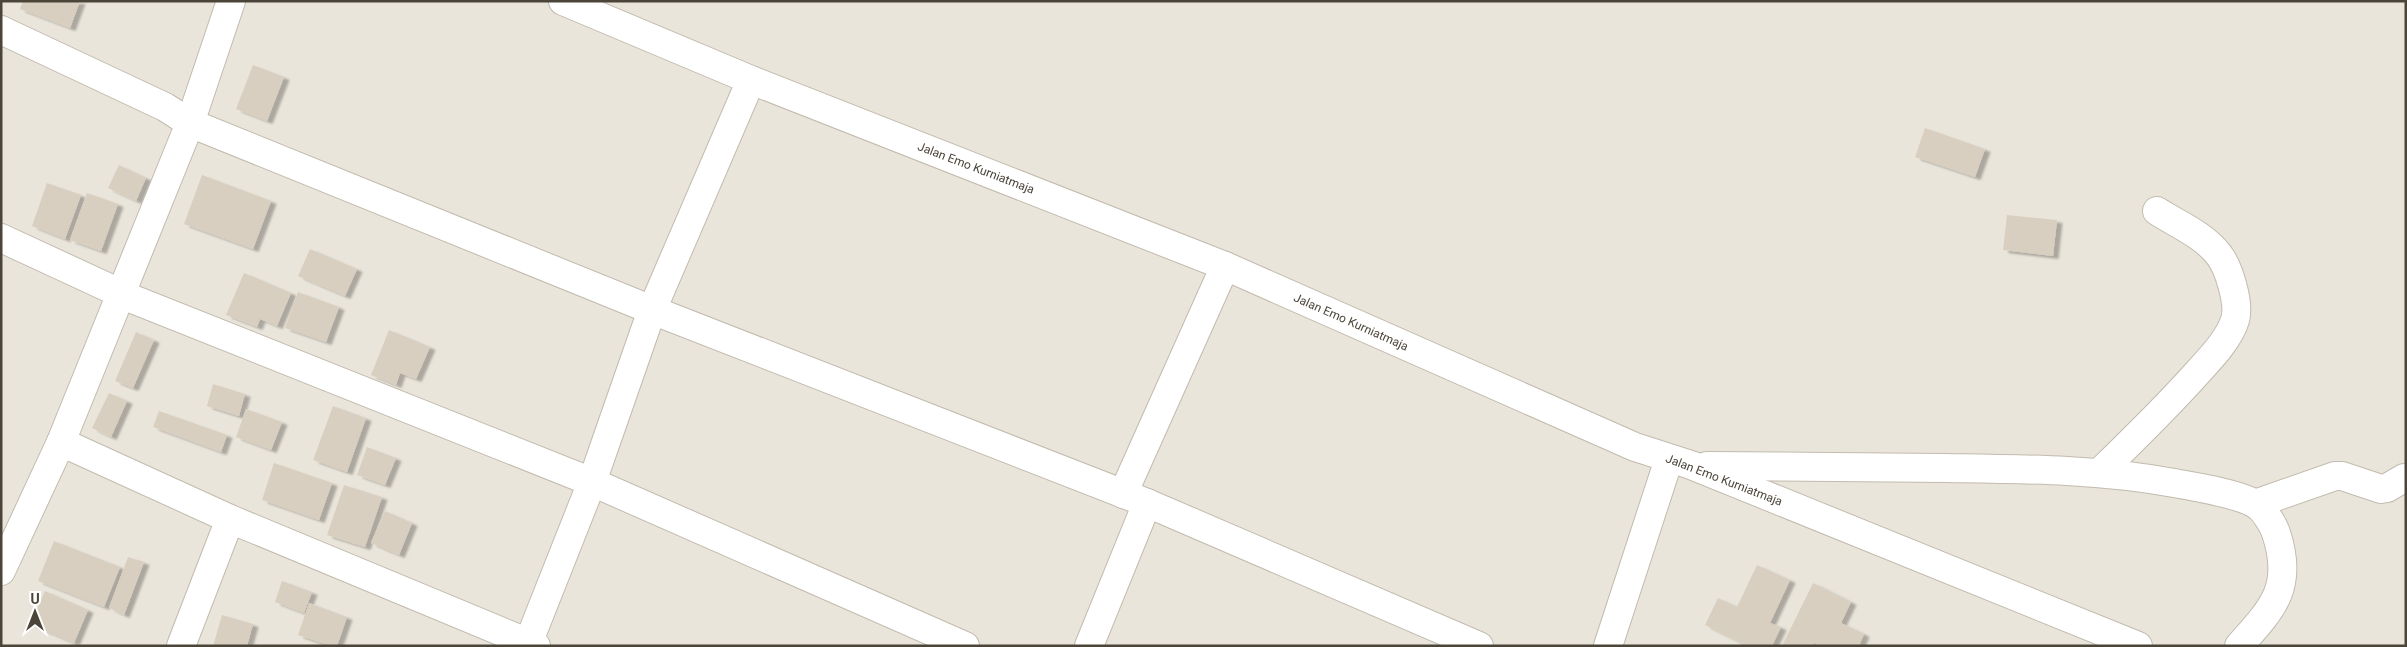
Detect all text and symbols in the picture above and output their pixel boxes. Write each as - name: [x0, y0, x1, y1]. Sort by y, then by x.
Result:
- street label: Jalan Emo Kurniatmaja: [916, 139, 1036, 197]
- street label: Jalan Emo Kurniatmaja: [1292, 290, 1410, 354]
- street label: Jalan Emo Kurniatmaja: [1664, 451, 1784, 509]
- north arrow: [10, 587, 60, 637]
- text: U: [30, 591, 40, 607]

